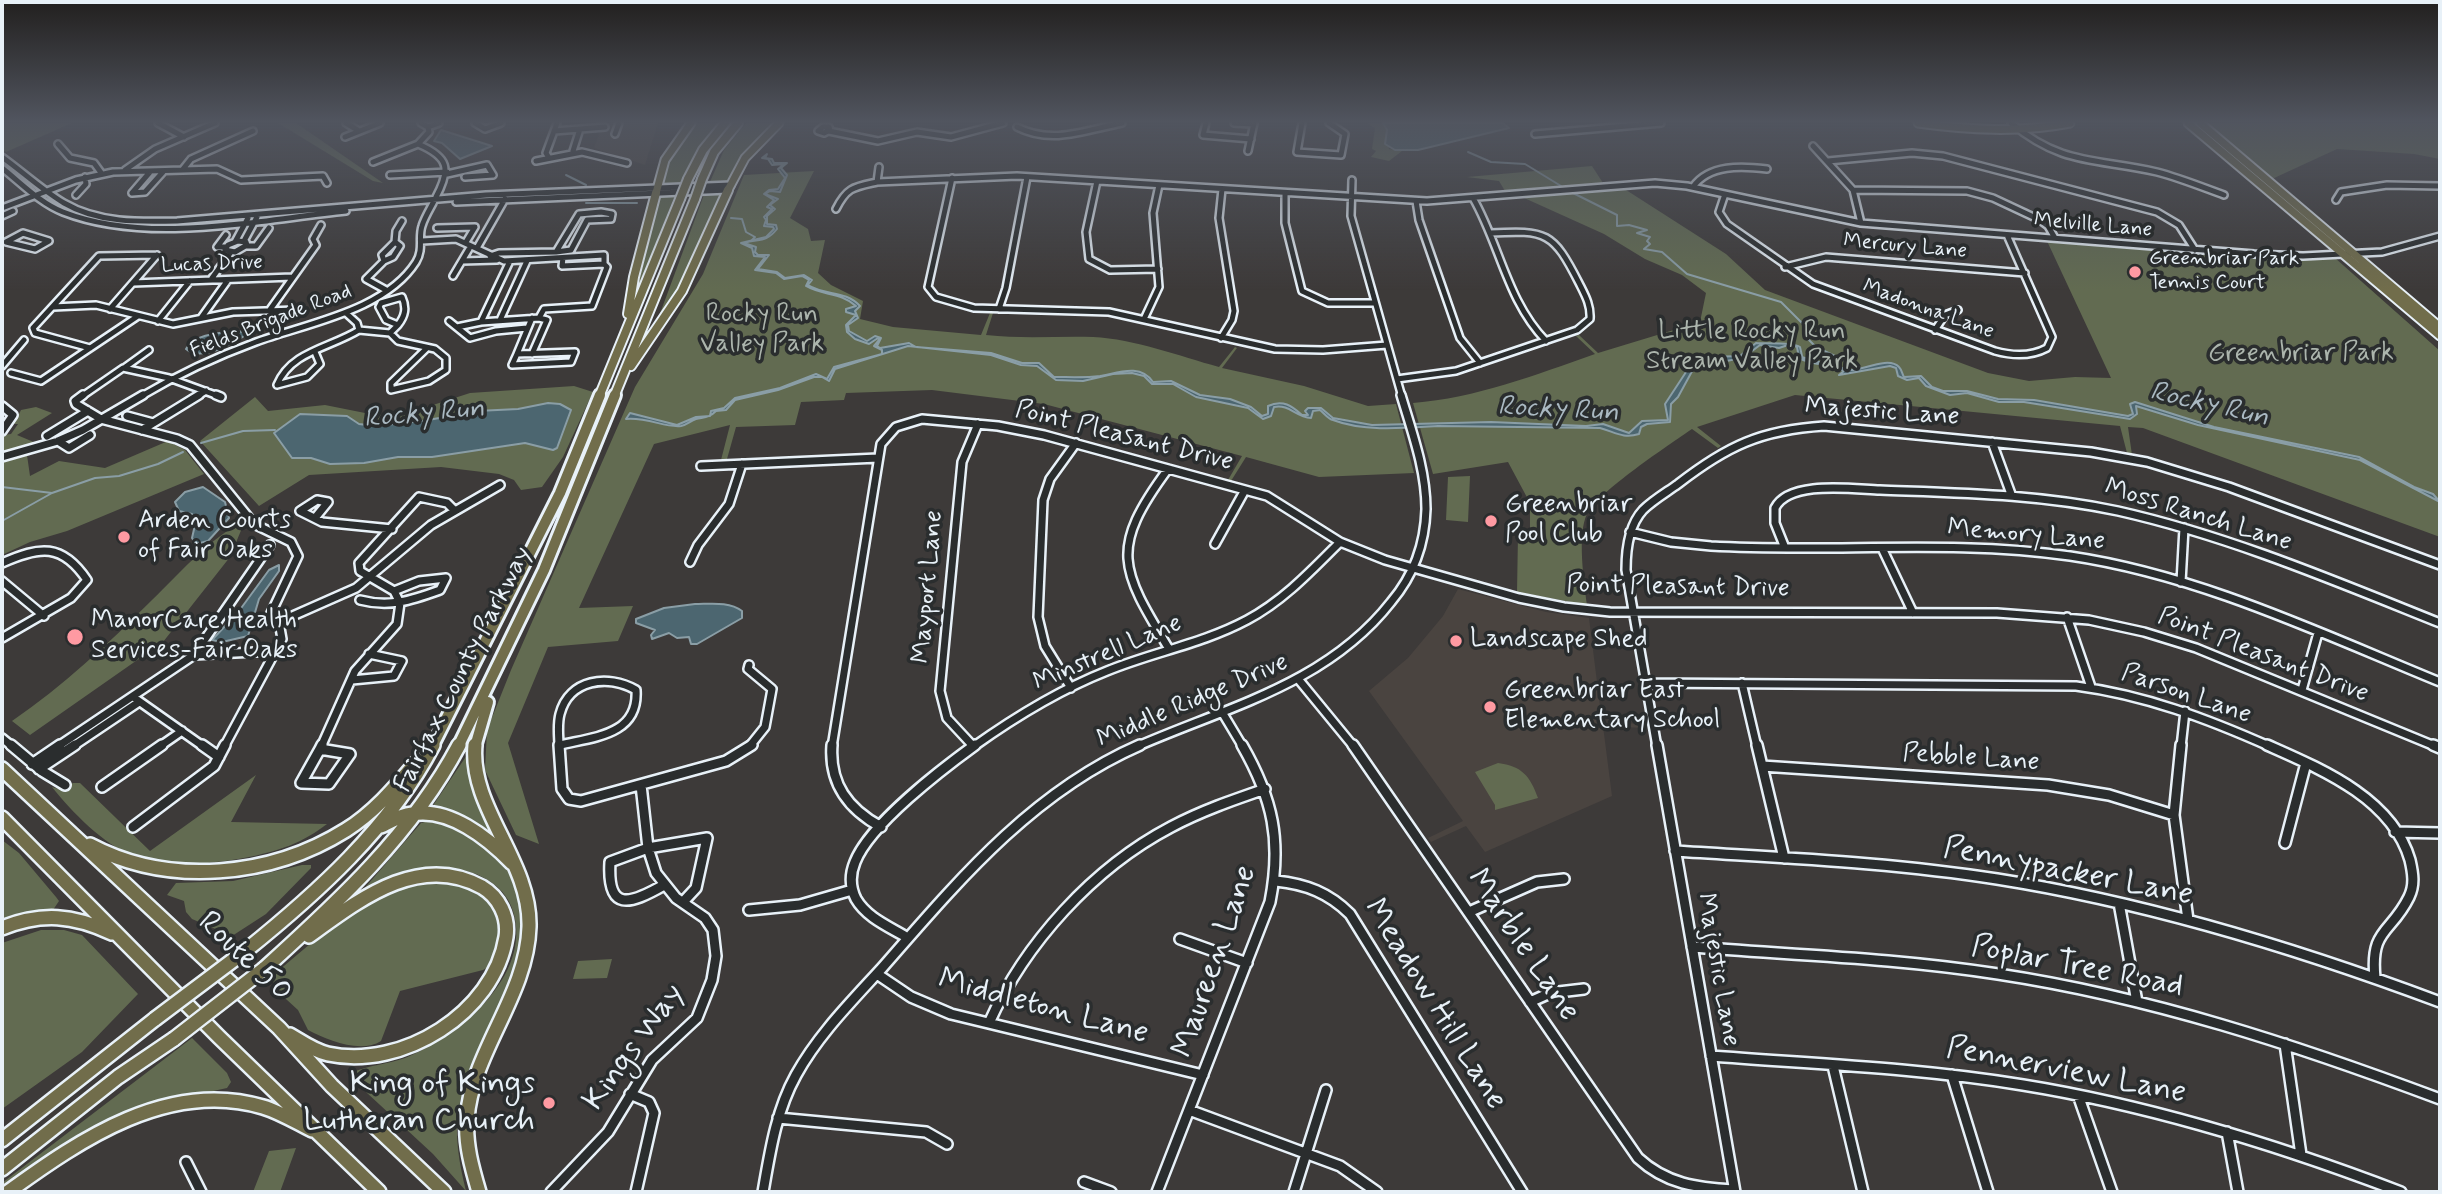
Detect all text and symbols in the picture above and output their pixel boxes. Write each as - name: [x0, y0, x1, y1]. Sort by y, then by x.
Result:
- street label: Melville Lane: [2033, 208, 2153, 244]
- street label: Mercury Lane: [1842, 229, 1968, 265]
- place label: Greenbriar Park Tennis Court: [2149, 247, 2299, 297]
- street label: Lucas Drive: [161, 251, 263, 279]
- marker: Greenbriar Park Tennis Court: [2127, 264, 2143, 280]
- street label: Madonna Lane: [1859, 275, 1997, 345]
- street label: Fields Brigade Road: [187, 280, 355, 364]
- park label: Rocky Run Valley Park: [700, 300, 824, 362]
- park label: Little Rocky Run Stream Valley Park: [1646, 317, 1858, 378]
- park label: Greenbriar Park: [2208, 339, 2394, 371]
- water label: Rocky Run: [2146, 376, 2272, 436]
- water label: Rocky Run: [1497, 391, 1619, 431]
- street label: Majestic Lane: [1803, 392, 1961, 434]
- water label: Rocky Run: [362, 393, 486, 437]
- street label: Point Pleasant Drive: [1012, 395, 1236, 479]
- street label: Moss Ranch Lane: [2101, 473, 2295, 559]
- place label: Greenbriar Pool Club: [1505, 490, 1632, 552]
- place label: Arden Courts of Fair Oaks: [138, 506, 291, 568]
- street label: Mayport Lane: [907, 509, 951, 665]
- marker: Greenbriar Pool Club: [1483, 513, 1499, 529]
- street label: Memory Lane: [1946, 514, 2106, 558]
- marker: Arden Courts of Fair Oaks: [116, 529, 132, 545]
- street label: Fairfax County Parkway: [388, 542, 540, 798]
- street label: Point Pleasant Drive: [1566, 570, 1790, 606]
- street label: Point Pleasant Drive: [2153, 601, 2373, 711]
- place label: ManorCare Health Services-Fair Oaks: [91, 606, 298, 668]
- street label: Minstrell Lane: [1029, 609, 1187, 699]
- place label: Landscape Shed: [1470, 625, 1648, 657]
- marker: ManorCare Health Services-Fair Oaks: [65, 627, 85, 647]
- marker: Landscape Shed: [1448, 633, 1464, 649]
- street label: Middle Ridge Drive: [1093, 648, 1293, 756]
- street label: Parson Lane: [2117, 658, 2255, 732]
- place label: Greenbriar East Elementary School: [1504, 676, 1720, 738]
- marker: Greenbriar East Elementary School: [1482, 699, 1498, 715]
- street label: Pebble Lane: [1902, 739, 2040, 779]
- street label: Pennypacker Lane: [1940, 830, 2196, 916]
- street label: Maureen Lane: [1165, 861, 1267, 1063]
- street label: Marble Lane: [1457, 862, 1587, 1030]
- street label: Majestic Lane: [1688, 891, 1746, 1049]
- street label: Meadow Hill Lane: [1354, 892, 1514, 1118]
- street label: Route 50: [189, 904, 299, 1012]
- street label: Poplar Tree Road: [1968, 929, 2186, 1007]
- street label: Middleton Lane: [933, 961, 1153, 1055]
- street label: Kings Way: [576, 977, 694, 1119]
- street label: Pennerview Lane: [1943, 1030, 2189, 1114]
- place label: King of Kings Lutheran Church: [303, 1066, 535, 1141]
- marker: King of Kings Lutheran Church: [541, 1095, 557, 1111]

